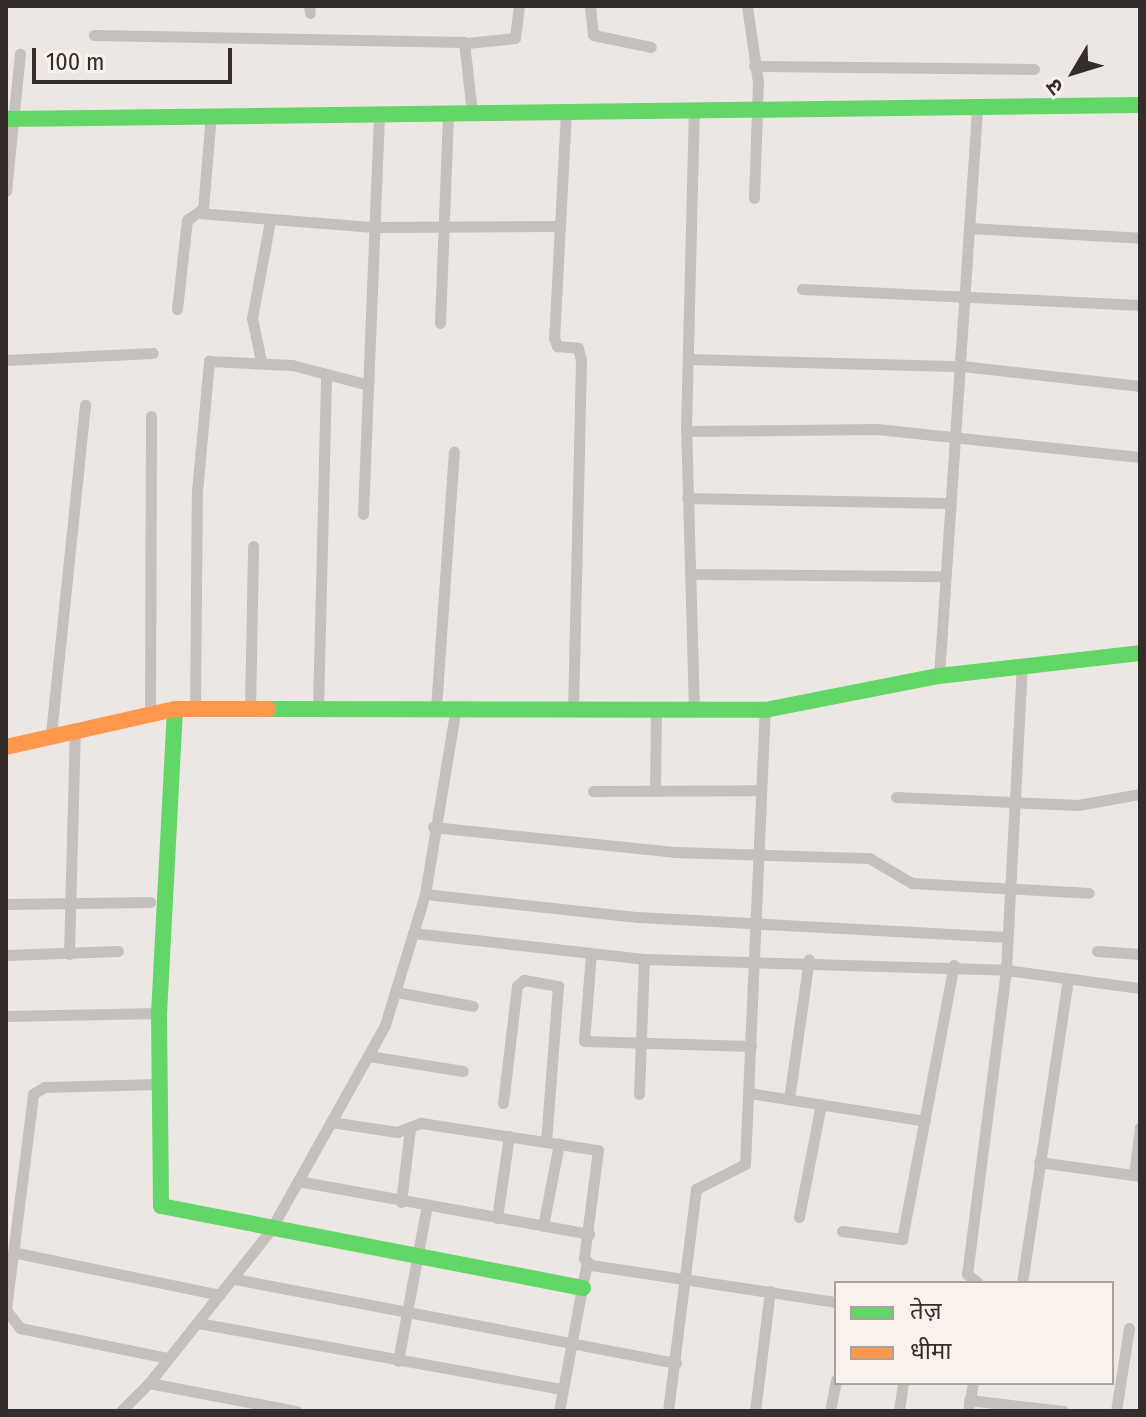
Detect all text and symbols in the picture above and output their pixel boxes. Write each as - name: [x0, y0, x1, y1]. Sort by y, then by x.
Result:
- scale bar: [36, 32, 236, 82]
- north arrow: [1034, 32, 1114, 112]
- text: 100 m: [46, 48, 104, 76]
- text: उ: [1040, 74, 1069, 100]
- legend: [834, 1281, 1114, 1385]
- text: तेज़: [910, 1297, 942, 1325]
- text: धीमा: [910, 1337, 952, 1365]

